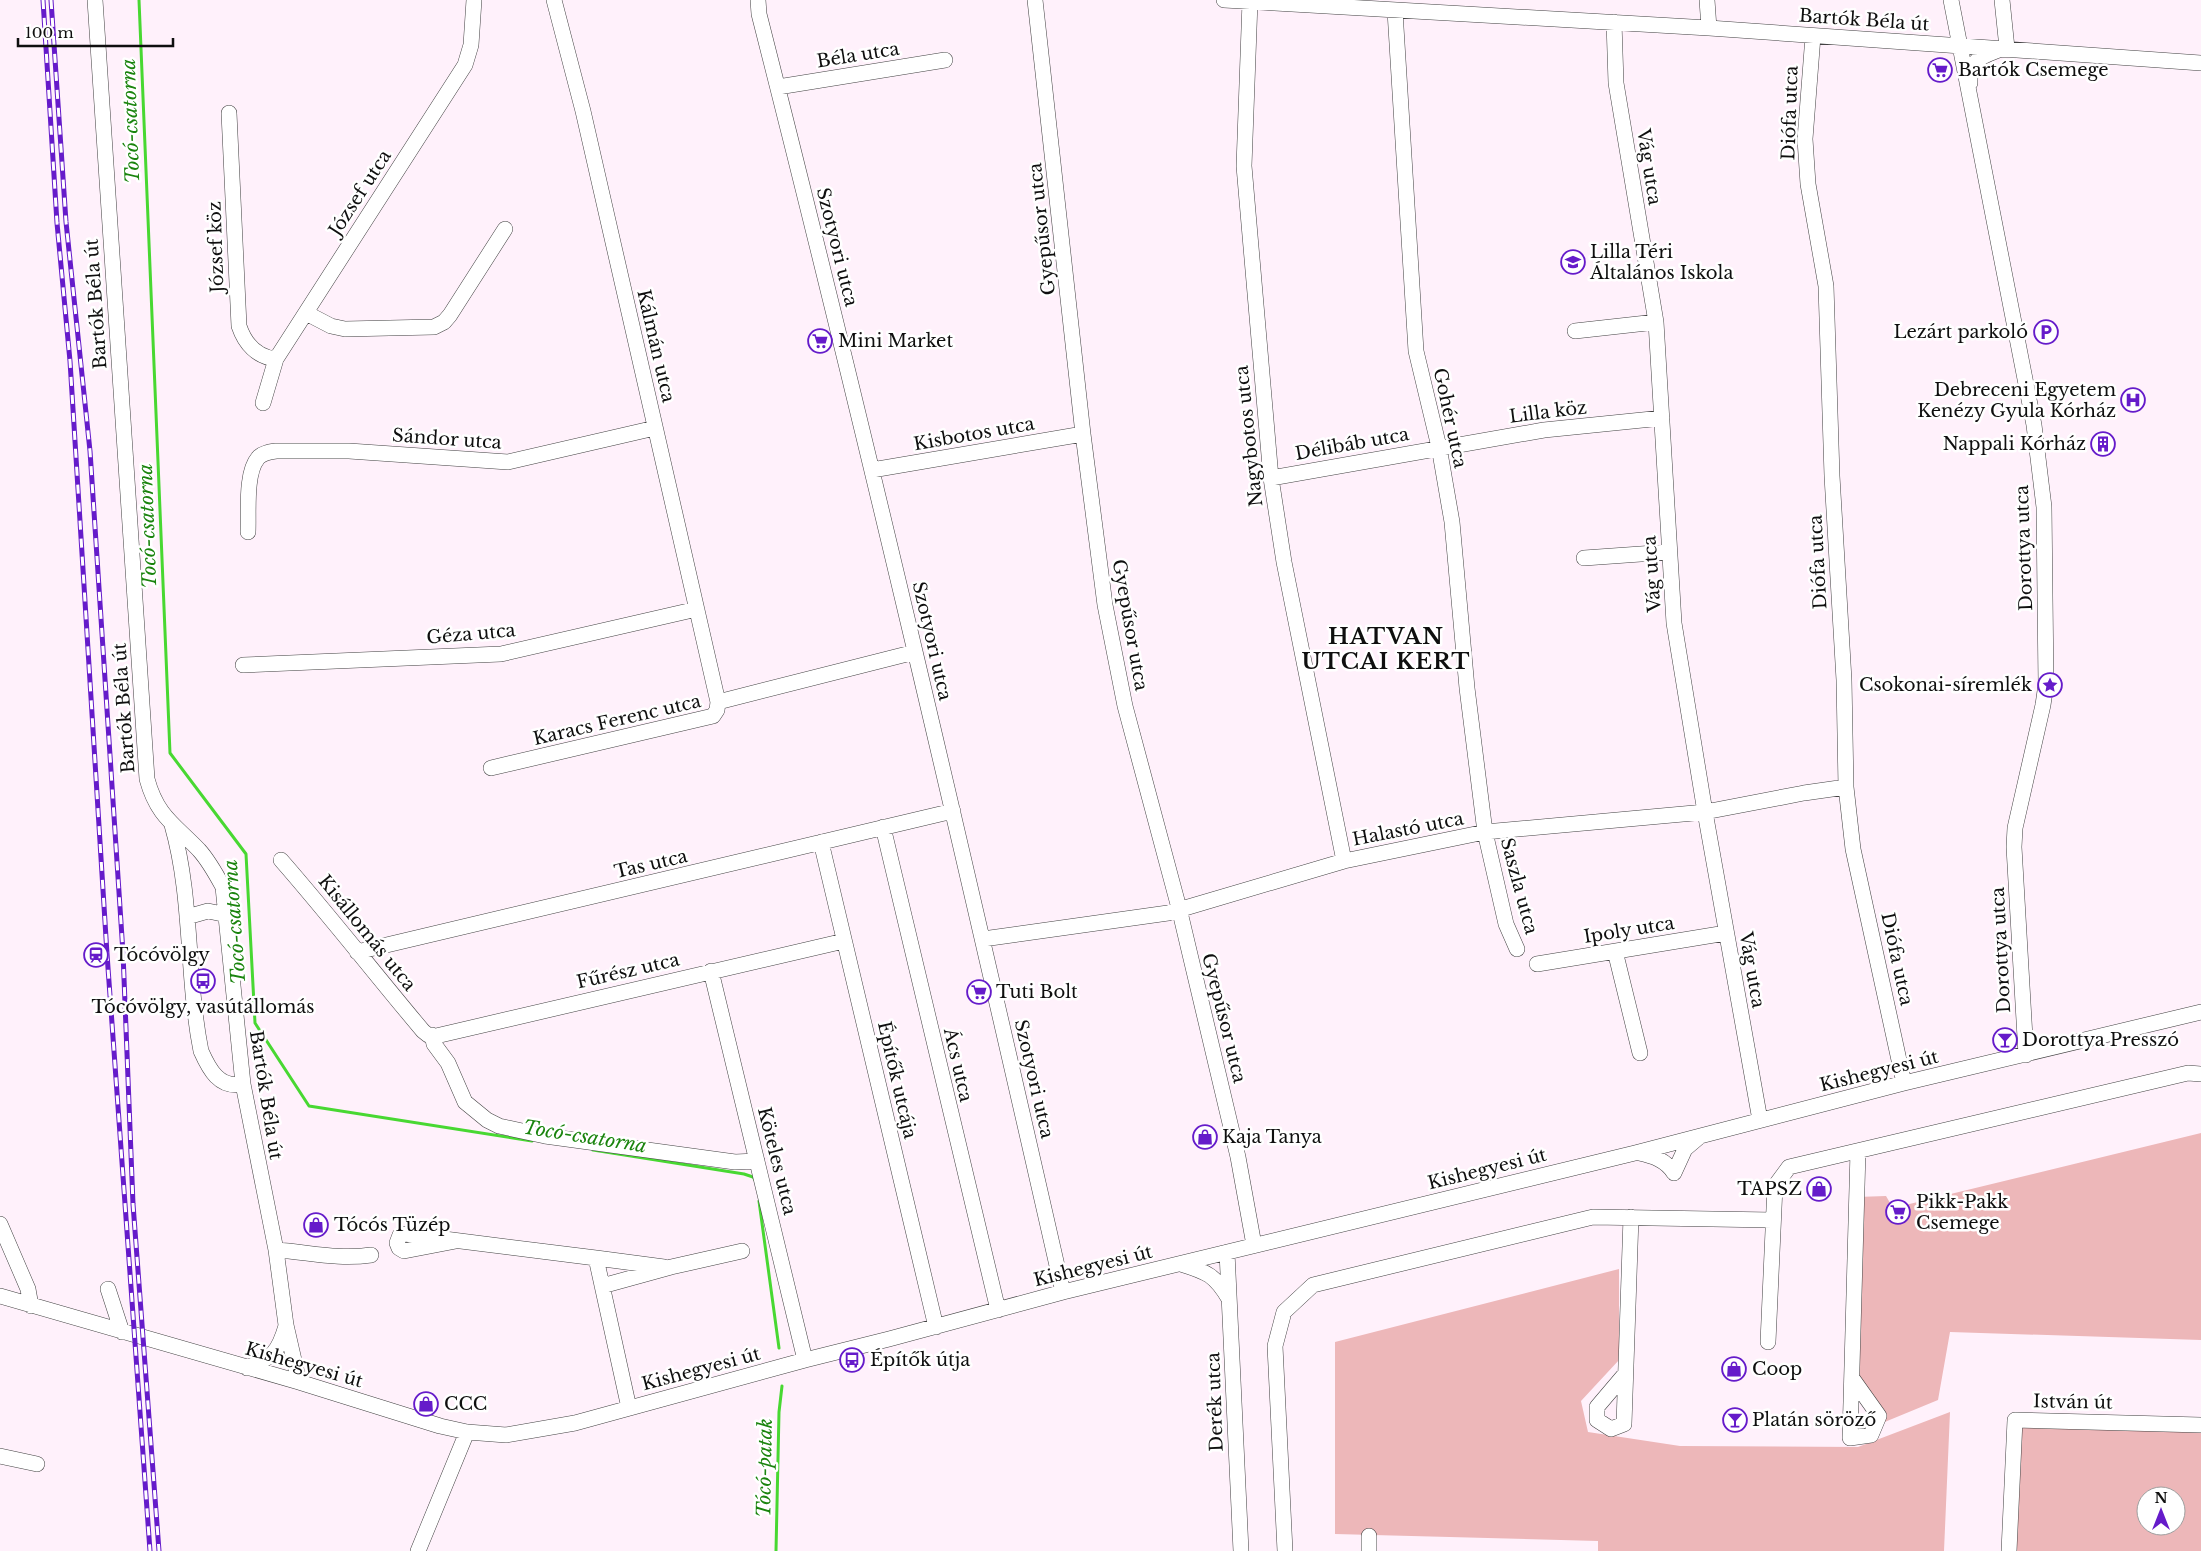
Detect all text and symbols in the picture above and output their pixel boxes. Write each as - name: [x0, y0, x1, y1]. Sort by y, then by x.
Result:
- street label: Bartók Béla út: [1798, 4, 1930, 36]
- scale bar: [18, 15, 172, 47]
- text: 100 m: [25, 23, 74, 42]
- street label: Béla utca: [815, 38, 901, 72]
- supermarket icon: Bartók Csemege: [1927, 57, 1953, 83]
- water label: Tocó-csatorna: [117, 58, 144, 184]
- place label: Bartók Csemege: [1958, 59, 2109, 81]
- street label: Diófa utca: [1777, 65, 1803, 161]
- street label: Vág utca: [1632, 126, 1666, 207]
- street label: József utca: [323, 146, 396, 242]
- street label: Gyepűsor utca: [1024, 162, 1060, 296]
- street label: Szotyori utca: [812, 185, 862, 309]
- street label: József köz: [203, 201, 229, 295]
- street label: Bartók Béla út: [80, 238, 112, 370]
- place label: Lilla Téri Általános Iskola: [1589, 241, 1733, 284]
- school or university icon: Lilla Téri Általános Iskola: [1560, 249, 1586, 275]
- street label: Kálmán utca: [632, 287, 680, 405]
- parking icon: Lezárt parkoló: [2033, 319, 2059, 345]
- place label: Lezárt parkoló: [1893, 321, 2028, 343]
- supermarket icon: Mini Market: [807, 328, 833, 354]
- place label: Mini Market: [838, 330, 953, 352]
- street label: Nagybotos utca: [1231, 364, 1267, 508]
- street label: Gohér utca: [1429, 366, 1471, 470]
- place label: Debreceni Egyetem Kenézy Gyula Kórház: [1917, 379, 2116, 422]
- hospital icon: Debreceni Egyetem Kenézy Gyula Kórház: [2120, 387, 2146, 413]
- street label: Lilla köz: [1508, 396, 1588, 428]
- street label: Kisbotos utca: [912, 413, 1036, 455]
- street label: Délibáb utca: [1293, 423, 1411, 465]
- street label: Sándor utca: [392, 424, 502, 454]
- building icon: Nappali Kórház: [2090, 431, 2116, 457]
- place label: Nappali Kórház: [1943, 433, 2086, 455]
- water label: Tocó-csatorna: [134, 463, 161, 589]
- street label: Dorottya utca: [2011, 485, 2037, 611]
- street label: Diófa utca: [1805, 514, 1831, 610]
- street label: Vág utca: [1638, 535, 1666, 614]
- street label: Gyepűsor utca: [1108, 558, 1152, 692]
- street label: Szotyori utca: [908, 579, 956, 703]
- street label: Géza utca: [425, 619, 517, 649]
- district label: HATVAN UTCAI KERT: [1301, 623, 1471, 675]
- street label: Bartók Béla út: [108, 642, 140, 774]
- place icon: Csokonai-síremlék: [2037, 672, 2063, 698]
- place label: Csokonai-síremlék: [1859, 674, 2032, 696]
- street label: Karacs Ferenc utca: [531, 690, 703, 750]
- street label: Halastó utca: [1351, 807, 1466, 851]
- street label: Saszla utca: [1496, 835, 1542, 937]
- street label: Tas utca: [612, 845, 690, 883]
- water label: Tocó-csatorna: [219, 859, 250, 985]
- street label: Kisállomás utca: [313, 871, 421, 995]
- street label: Dorottya utca: [1987, 886, 2015, 1014]
- street label: Diófa utca: [1876, 910, 1918, 1008]
- street label: Ipoly utca: [1582, 912, 1676, 948]
- street label: Vág utca: [1734, 929, 1769, 1010]
- station icon: Tócóvölgy: [83, 942, 109, 968]
- place label: Tócóvölgy: [114, 944, 210, 966]
- street label: Fűrész utca: [575, 949, 681, 993]
- street label: Gyepűsor utca: [1197, 951, 1251, 1085]
- bus stop icon: Tócóvölgy, vasútállomás: [190, 968, 216, 994]
- supermarket icon: Tuti Bolt: [966, 979, 992, 1005]
- place label: Tuti Bolt: [996, 981, 1078, 1003]
- place label: Tócóvölgy, vasútállomás: [91, 996, 315, 1018]
- street label: Szotyori utca: [1010, 1017, 1058, 1141]
- street label: Építők utcája: [873, 1019, 922, 1141]
- street label: Ács utca: [939, 1025, 978, 1104]
- bar icon: Dorottya Presszó: [1992, 1027, 2018, 1053]
- street label: Bartók Béla út: [245, 1029, 287, 1161]
- place label: Dorottya Presszó: [2022, 1029, 2179, 1051]
- street label: Kishegyesi út: [1817, 1046, 1941, 1096]
- street label: Köteles utca: [753, 1105, 801, 1217]
- water label: Tocó-csatorna: [522, 1115, 649, 1158]
- shop icon: Kaja Tanya: [1192, 1124, 1218, 1150]
- place label: Kaja Tanya: [1222, 1126, 1322, 1148]
- street label: Kishegyesi út: [1425, 1144, 1549, 1194]
- shop icon: TAPSZ: [1806, 1176, 1832, 1202]
- place label: TAPSZ: [1737, 1178, 1802, 1200]
- place label: Pikk-Pakk Csemege: [1916, 1191, 2008, 1234]
- supermarket icon: Pikk-Pakk Csemege: [1885, 1199, 1911, 1225]
- shop icon: Tócós Tüzép: [303, 1212, 329, 1238]
- place label: Tócós Tüzép: [334, 1214, 450, 1236]
- street label: Kishegyesi út: [1031, 1241, 1155, 1291]
- street label: Kishegyesi út: [243, 1338, 366, 1392]
- street label: Kishegyesi út: [639, 1343, 763, 1395]
- bus stop icon: Építők útja: [839, 1347, 865, 1373]
- place label: Építők útja: [870, 1348, 970, 1371]
- street label: Derék utca: [1202, 1352, 1228, 1452]
- shop icon: Coop: [1721, 1356, 1747, 1382]
- place label: Coop: [1752, 1358, 1802, 1380]
- street label: István út: [2033, 1390, 2113, 1414]
- shop icon: CCC: [413, 1391, 439, 1417]
- place label: CCC: [444, 1393, 487, 1415]
- bar icon: Platán söröző: [1722, 1407, 1748, 1433]
- place label: Platán söröző: [1752, 1409, 1877, 1431]
- water label: Tócó-patak: [752, 1418, 777, 1518]
- north arrow: [2136, 1486, 2186, 1536]
- text: N: [2154, 1489, 2168, 1507]

